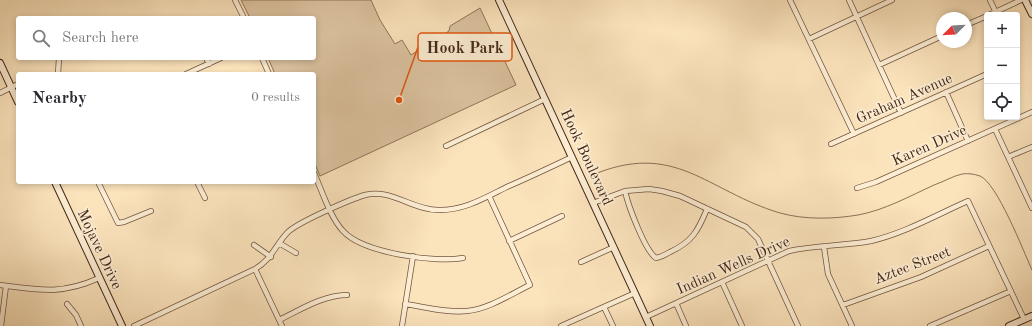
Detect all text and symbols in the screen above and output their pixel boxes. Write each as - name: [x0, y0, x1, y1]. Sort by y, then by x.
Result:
- north arrow: [936, 12, 972, 48]
- map controls: [984, 12, 1020, 120]
- button: +: [984, 12, 1020, 48]
- search box: [16, 16, 316, 60]
- icon: search: [30, 27, 52, 49]
- text: Search here: [62, 31, 139, 46]
- callout: Hook Park: [418, 33, 512, 61]
- text: Hook Park: [426, 41, 504, 57]
- button: −: [984, 48, 1020, 84]
- street label: Graham Avenue: [854, 71, 955, 127]
- button: locate: [984, 84, 1020, 120]
- text: Nearby: [32, 90, 87, 107]
- text: 0 results: [251, 91, 300, 104]
- street label: Hook Boulevard: [557, 107, 615, 208]
- street label: Karen Drive: [890, 123, 969, 170]
- street label: Mojave Drive: [74, 207, 124, 292]
- street label: Indian Wells Drive: [675, 235, 792, 298]
- street label: Aztec Street: [872, 245, 953, 288]

